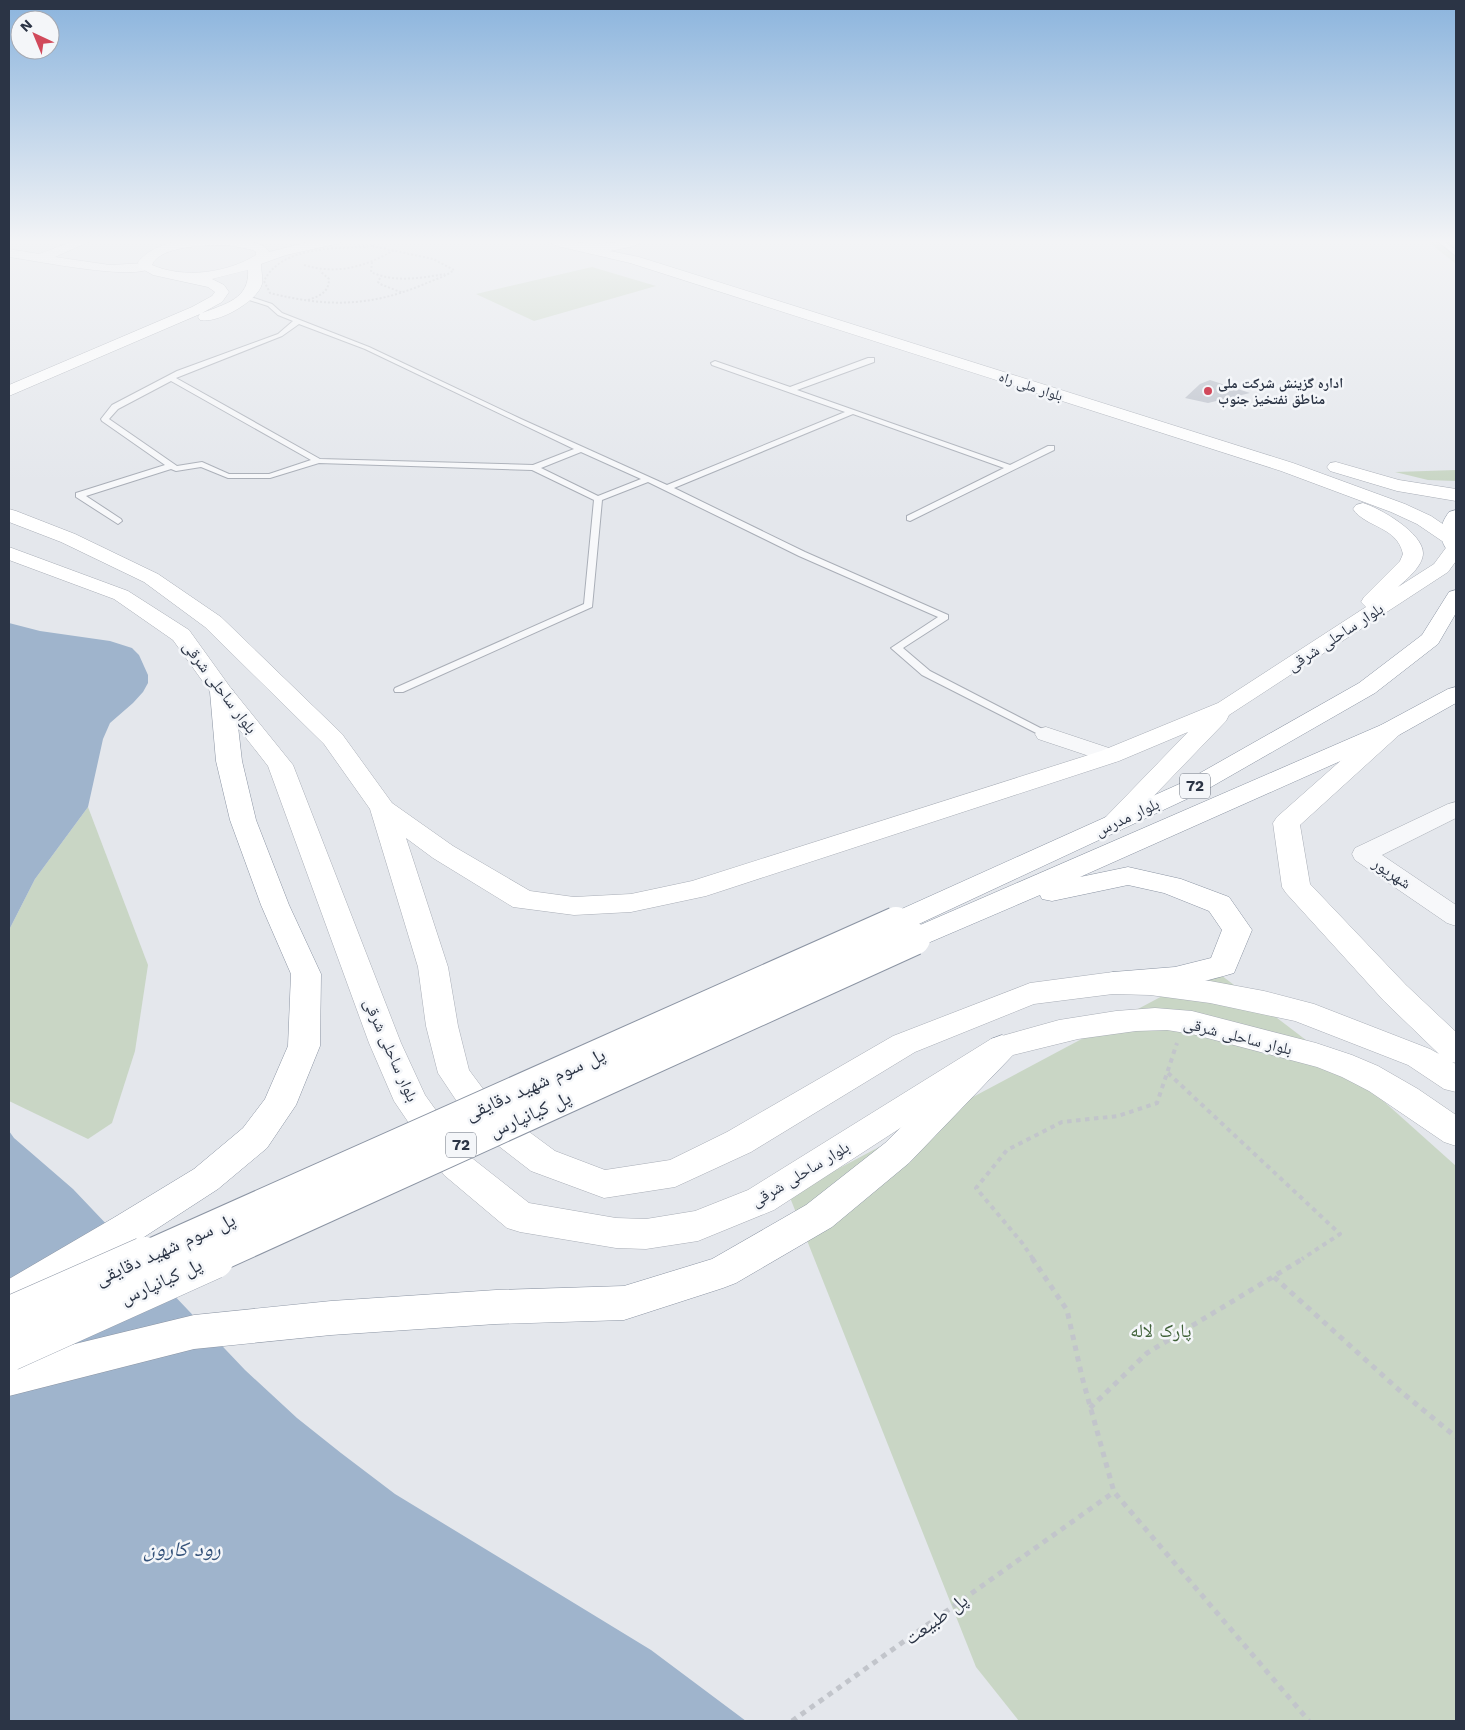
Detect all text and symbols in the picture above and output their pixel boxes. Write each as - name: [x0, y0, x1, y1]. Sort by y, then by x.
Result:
- north arrow: [10, 10, 60, 60]
- text: N: [17, 16, 35, 35]
- street label: بلوار ملی راه: [997, 368, 1065, 405]
- place label: اداره گزینش شرکت ملی مناطق نفتخیز جنوب: [1218, 375, 1343, 408]
- marker: اداره گزینش شرکت ملی مناطق نفتخیز جنوب: [1202, 385, 1214, 397]
- street label: بلوار ساحلی شرقی: [1283, 599, 1387, 676]
- street label: بلوار ساحلی شرقی: [178, 637, 261, 738]
- road number: 72: [1180, 774, 1210, 798]
- street label: بلوار مدرس: [1092, 794, 1162, 841]
- street label: شهریور: [1368, 853, 1415, 893]
- street label: بلوار ساحلی شرقی: [359, 995, 422, 1105]
- street label: بلوار ساحلی شرقی: [1182, 1013, 1294, 1060]
- street label: پل سوم شهید دقایقی: [461, 1043, 609, 1127]
- street label: پل کیانپارس: [485, 1086, 575, 1142]
- road number: 72: [446, 1132, 476, 1158]
- street label: بلوار ساحلی شرقی: [748, 1137, 853, 1212]
- street label: پل سوم شهید دقایقی: [91, 1208, 239, 1292]
- street label: پل کیانپارس: [116, 1253, 206, 1309]
- park label: پارک لاله: [1130, 1319, 1192, 1342]
- water label: رود کارون: [143, 1536, 221, 1562]
- street label: پل طبیعت: [900, 1588, 972, 1650]

